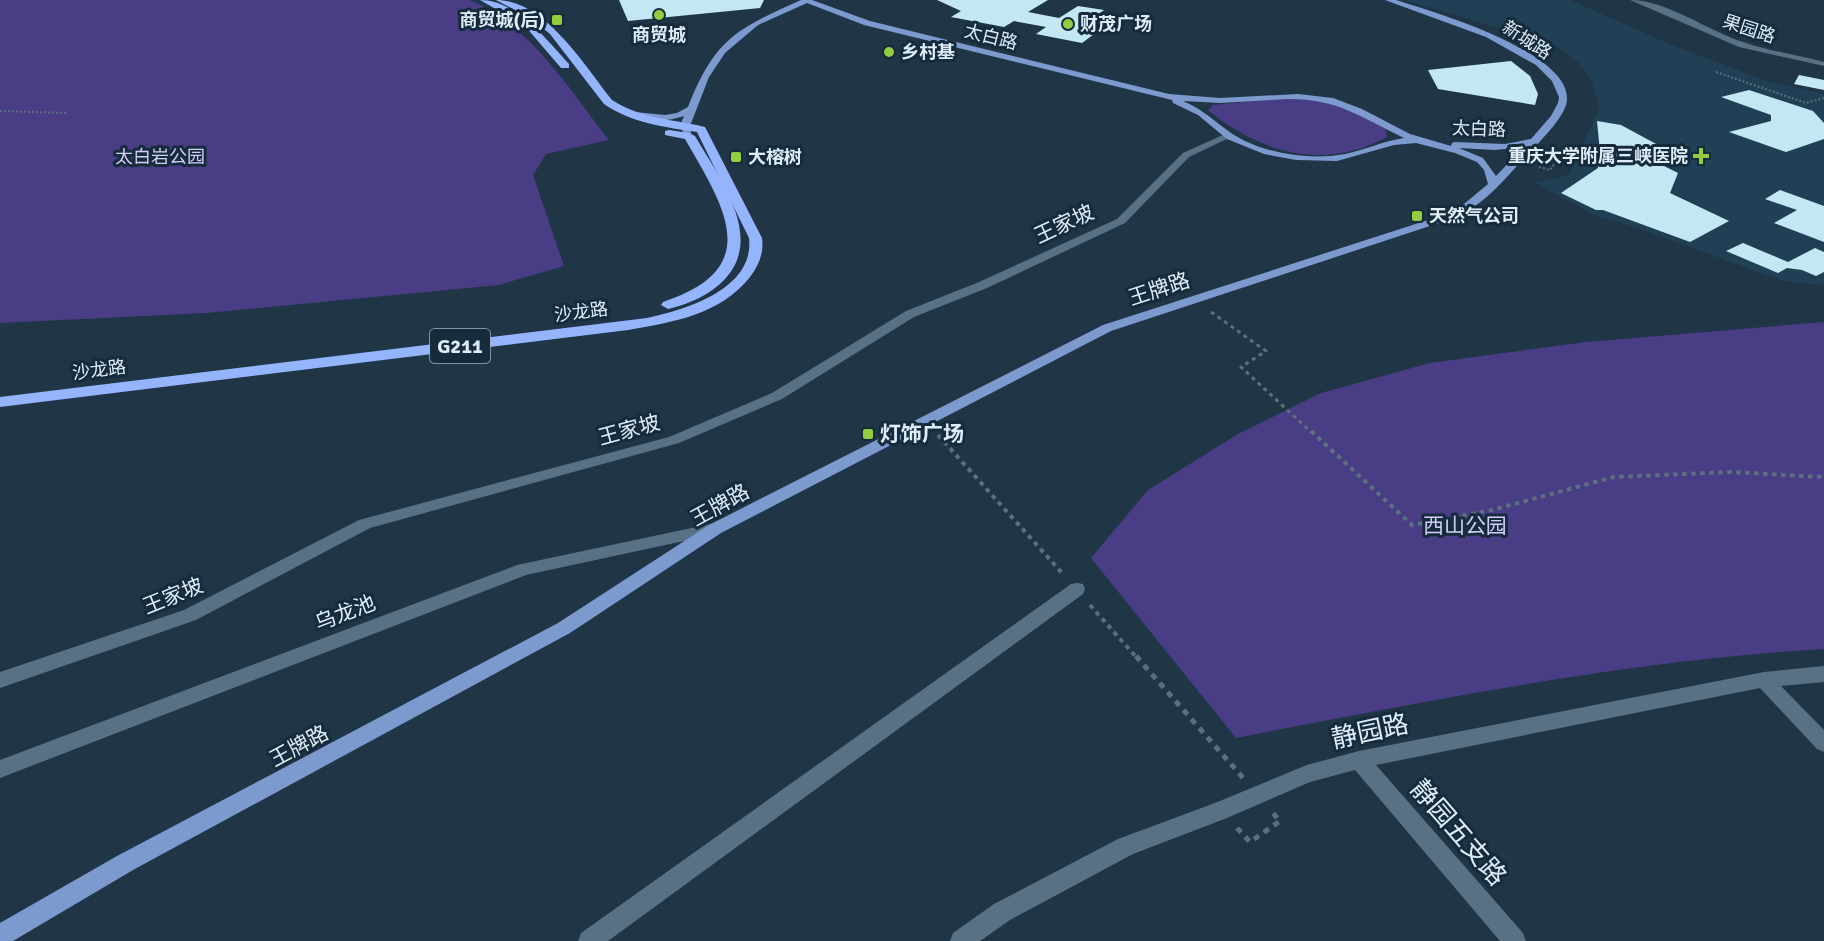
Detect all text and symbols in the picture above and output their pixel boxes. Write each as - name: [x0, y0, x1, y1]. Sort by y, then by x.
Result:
- marker: 商贸城: [652, 8, 666, 22]
- place label: 商贸城(后): [460, 9, 545, 31]
- street label: 果园路: [1720, 10, 1778, 48]
- marker: 商贸城(后): [550, 13, 564, 27]
- place label: 财茂广场: [1080, 13, 1152, 35]
- street label: 新城路: [1498, 16, 1556, 64]
- marker: 财茂广场: [1061, 17, 1075, 31]
- street label: 太白路: [962, 20, 1020, 54]
- place label: 商贸城: [632, 24, 686, 46]
- place label: 乡村基: [901, 41, 955, 63]
- marker: 乡村基: [882, 45, 896, 59]
- street label: 太白路: [1452, 117, 1506, 141]
- place label: 重庆大学附属三峡医院: [1508, 145, 1688, 167]
- park label: 太白岩公园: [115, 146, 205, 168]
- place label: 大榕树: [748, 146, 802, 168]
- marker: 重庆大学附属三峡医院: [1692, 147, 1710, 165]
- marker: 大榕树: [729, 150, 743, 164]
- street label: 王家坡: [1030, 199, 1098, 249]
- place label: 天然气公司: [1429, 205, 1519, 227]
- marker: 天然气公司: [1410, 209, 1424, 223]
- street label: 王牌路: [1125, 267, 1193, 311]
- street label: 沙龙路: [553, 298, 609, 326]
- road number: G211: [430, 329, 490, 363]
- street label: 沙龙路: [71, 356, 127, 384]
- street label: 王家坡: [595, 409, 663, 451]
- place label: 灯饰广场: [880, 421, 964, 447]
- marker: 灯饰广场: [861, 427, 875, 441]
- street label: 王牌路: [686, 478, 754, 532]
- park label: 西山公园: [1423, 513, 1507, 539]
- street label: 王家坡: [139, 572, 207, 620]
- street label: 乌龙池: [311, 590, 379, 636]
- street label: 静园路: [1329, 708, 1411, 756]
- street label: 王牌路: [265, 720, 333, 772]
- street label: 静园五支路: [1403, 773, 1513, 893]

